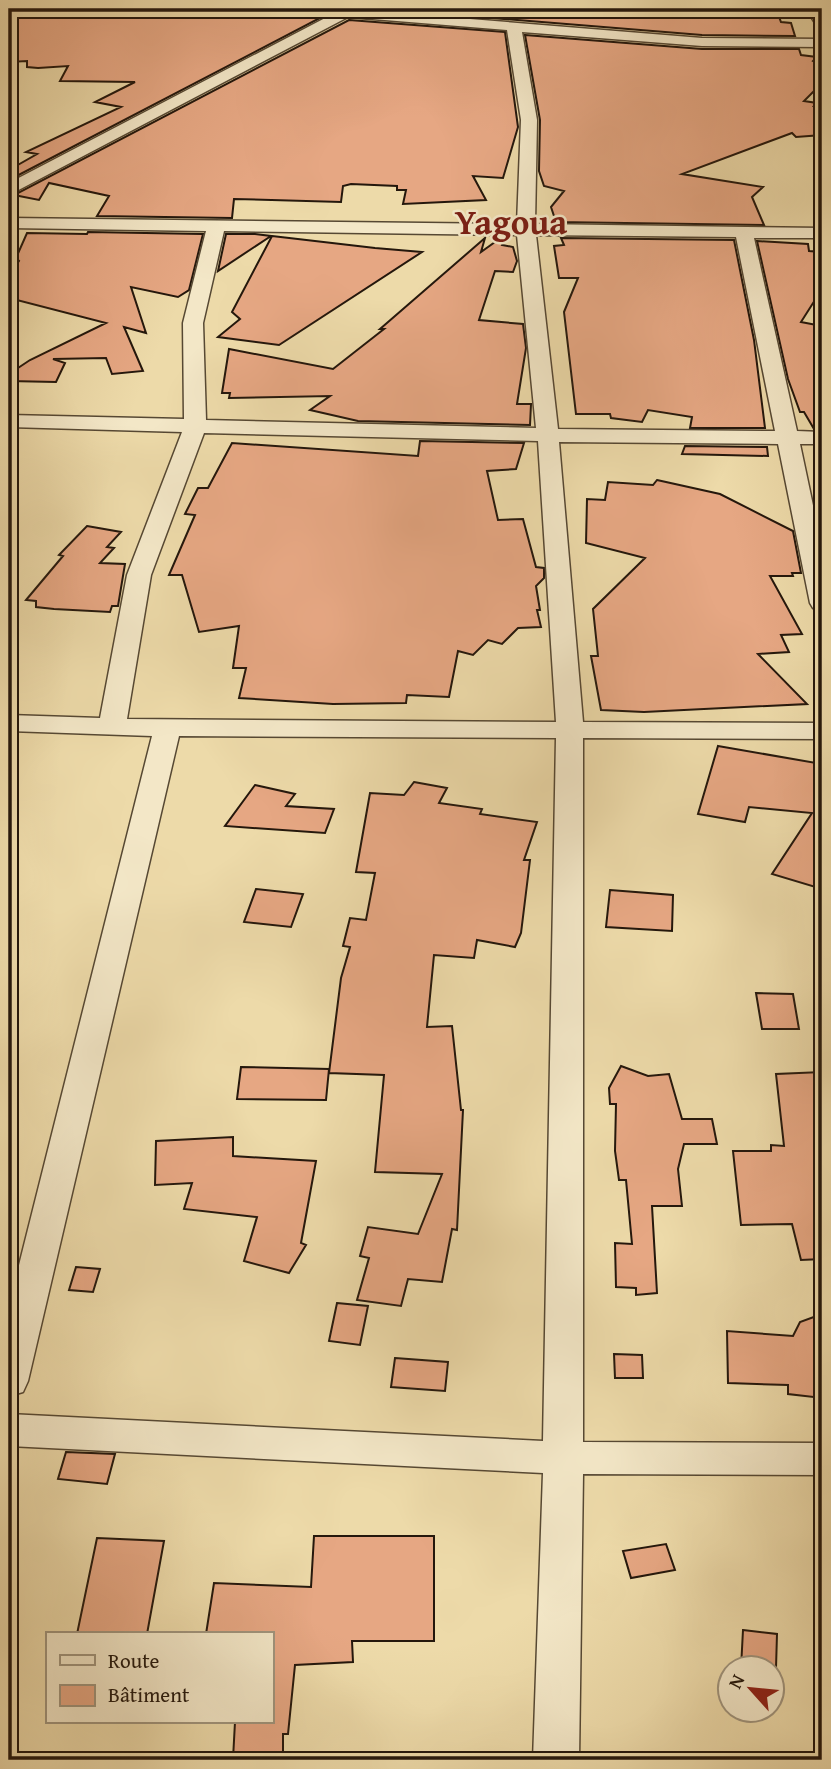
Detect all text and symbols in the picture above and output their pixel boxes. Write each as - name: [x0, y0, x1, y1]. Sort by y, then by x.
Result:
- district label: Yagoua: [455, 196, 567, 247]
- legend: [46, 1632, 273, 1724]
- text: Route: [108, 1645, 160, 1676]
- north arrow: [716, 1654, 786, 1724]
- text: N: [720, 1669, 751, 1693]
- text: Bâtiment: [108, 1679, 190, 1710]

